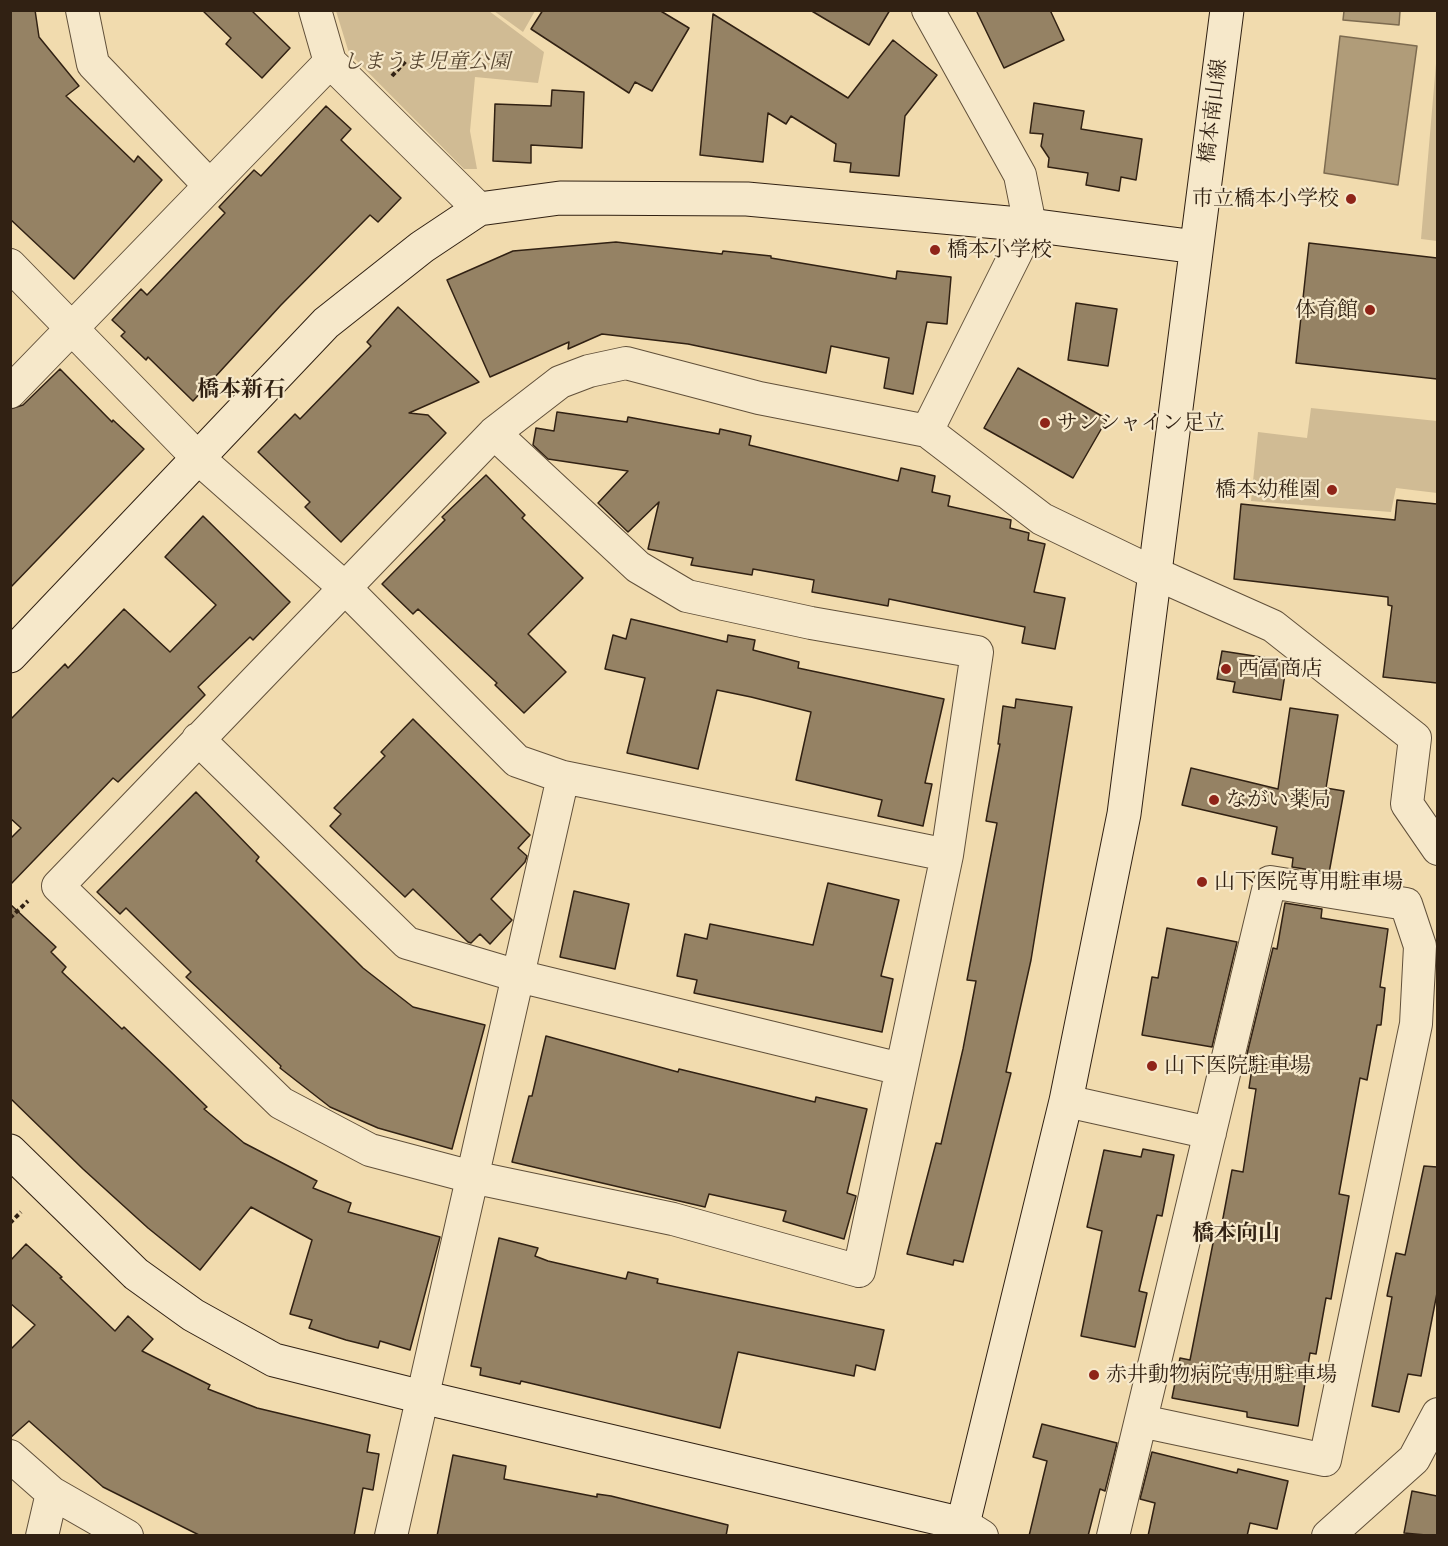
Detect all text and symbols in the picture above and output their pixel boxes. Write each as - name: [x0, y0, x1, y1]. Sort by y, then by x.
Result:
- park label: しまうま児童公園: [342, 49, 510, 75]
- street label: 橋本南山線: [1195, 57, 1233, 165]
- place label: 市立橋本小学校: [1192, 186, 1339, 212]
- marker: 市立橋本小学校: [1344, 192, 1358, 206]
- place label: 橋本小学校: [947, 237, 1052, 263]
- marker: 橋本小学校: [928, 243, 942, 257]
- place label: 体育館: [1295, 297, 1358, 323]
- marker: 体育館: [1363, 303, 1377, 317]
- district label: 橋本新石: [197, 377, 285, 403]
- place label: サンシャイン足立: [1057, 410, 1225, 436]
- marker: サンシャイン足立: [1038, 416, 1052, 430]
- place label: 橋本幼稚園: [1215, 477, 1320, 503]
- marker: 橋本幼稚園: [1325, 483, 1339, 497]
- place label: 西冨商店: [1238, 656, 1322, 682]
- marker: 西冨商店: [1219, 662, 1233, 676]
- place label: ながい薬局: [1226, 787, 1331, 813]
- marker: ながい薬局: [1207, 793, 1221, 807]
- place label: 山下医院専用駐車場: [1214, 869, 1403, 895]
- marker: 山下医院専用駐車場: [1195, 875, 1209, 889]
- place label: 山下医院駐車場: [1164, 1053, 1311, 1079]
- marker: 山下医院駐車場: [1145, 1059, 1159, 1073]
- district label: 橋本向山: [1192, 1221, 1280, 1247]
- place label: 赤井動物病院専用駐車場: [1106, 1362, 1337, 1388]
- marker: 赤井動物病院専用駐車場: [1087, 1368, 1101, 1382]

